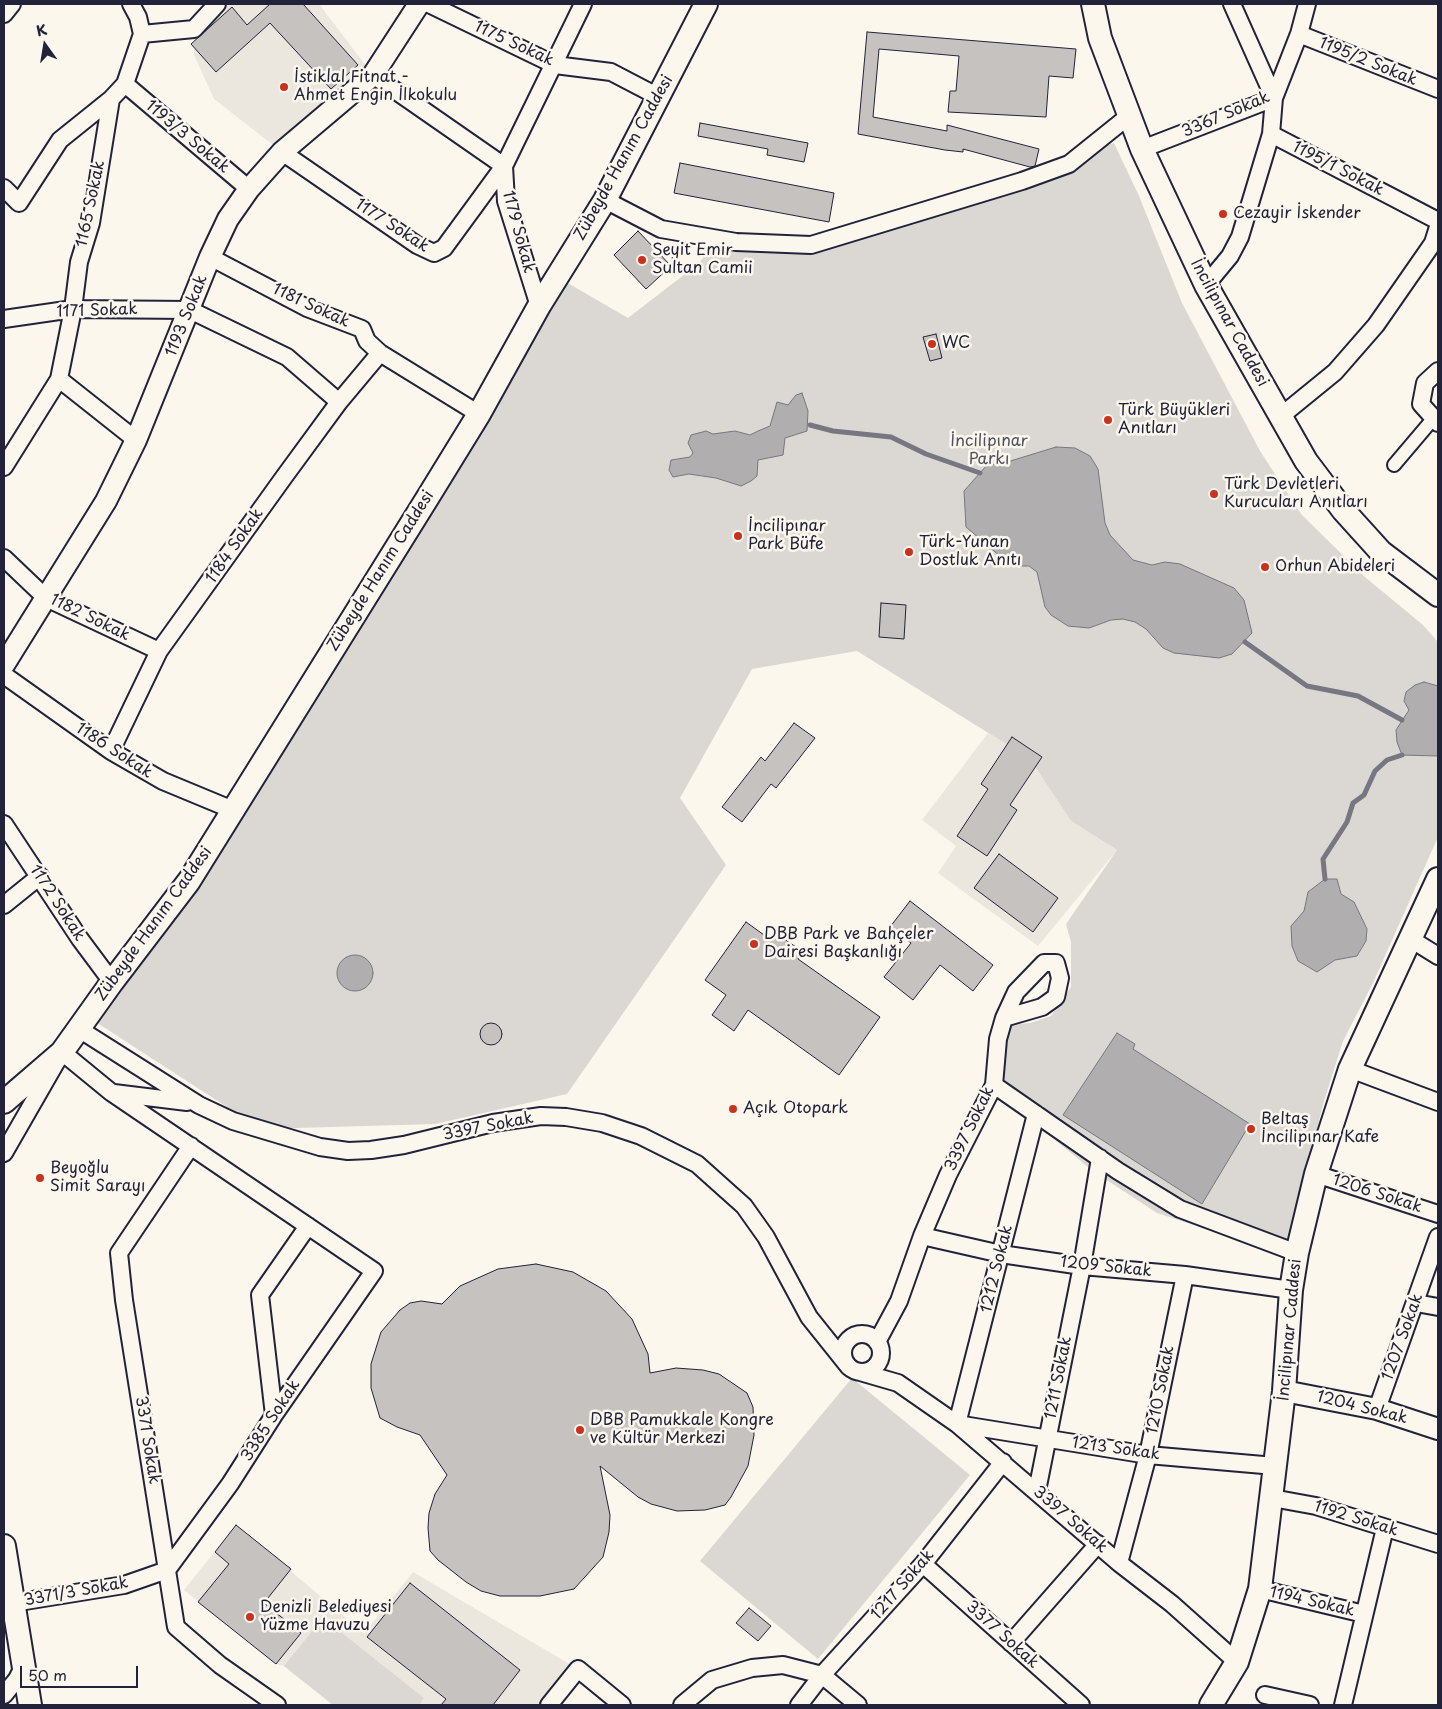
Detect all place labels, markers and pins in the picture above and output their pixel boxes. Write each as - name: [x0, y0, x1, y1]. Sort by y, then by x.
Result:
- place label: İstiklal Fitnat - Ahmet Engin İlkokulu: [294, 68, 457, 106]
- marker: İstiklal Fitnat - Ahmet Engin İlkokulu: [278, 81, 290, 93]
- place label: Cezayir İskender: [1233, 204, 1361, 224]
- marker: Cezayir İskender: [1217, 208, 1229, 220]
- place label: Seyit Emir Sultan Camii: [652, 241, 753, 279]
- marker: Seyit Emir Sultan Camii: [636, 254, 648, 266]
- place label: WC: [942, 334, 970, 354]
- marker: WC: [926, 338, 938, 350]
- place label: Türk Büyükleri Anıtları: [1118, 401, 1230, 439]
- marker: Türk Büyükleri Anıtları: [1102, 414, 1114, 426]
- place label: Türk Devletleri Kurucuları Anıtları: [1224, 475, 1368, 513]
- marker: Türk Devletleri Kurucuları Anıtları: [1208, 488, 1220, 500]
- place label: İncilipınar Park Büfe: [748, 517, 826, 555]
- marker: İncilipınar Park Büfe: [732, 530, 744, 542]
- place label: Türk-Yunan Dostluk Anıtı: [919, 533, 1022, 571]
- marker: Türk-Yunan Dostluk Anıtı: [903, 546, 915, 558]
- place label: Orhun Abideleri: [1275, 557, 1395, 577]
- marker: Orhun Abideleri: [1259, 561, 1271, 573]
- place label: DBB Park ve Bahçeler Dairesi Başkanlığı: [764, 925, 933, 963]
- marker: DBB Park ve Bahçeler Dairesi Başkanlığı: [748, 938, 760, 950]
- place label: Açık Otopark: [743, 1099, 848, 1119]
- marker: Açık Otopark: [727, 1103, 739, 1115]
- place label: Beltaş İncilipınar Kafe: [1261, 1110, 1379, 1148]
- marker: Beltaş İncilipınar Kafe: [1245, 1123, 1257, 1135]
- place label: Beyoğlu Simit Sarayı: [50, 1159, 145, 1197]
- marker: Beyoğlu Simit Sarayı: [34, 1172, 46, 1184]
- place label: DBB Pamukkale Kongre ve Kültür Merkezi: [590, 1411, 774, 1449]
- marker: DBB Pamukkale Kongre ve Kültür Merkezi: [574, 1424, 586, 1436]
- place label: Denizli Belediyesi Yüzme Havuzu: [260, 1598, 392, 1636]
- marker: Denizli Belediyesi Yüzme Havuzu: [244, 1611, 256, 1623]

